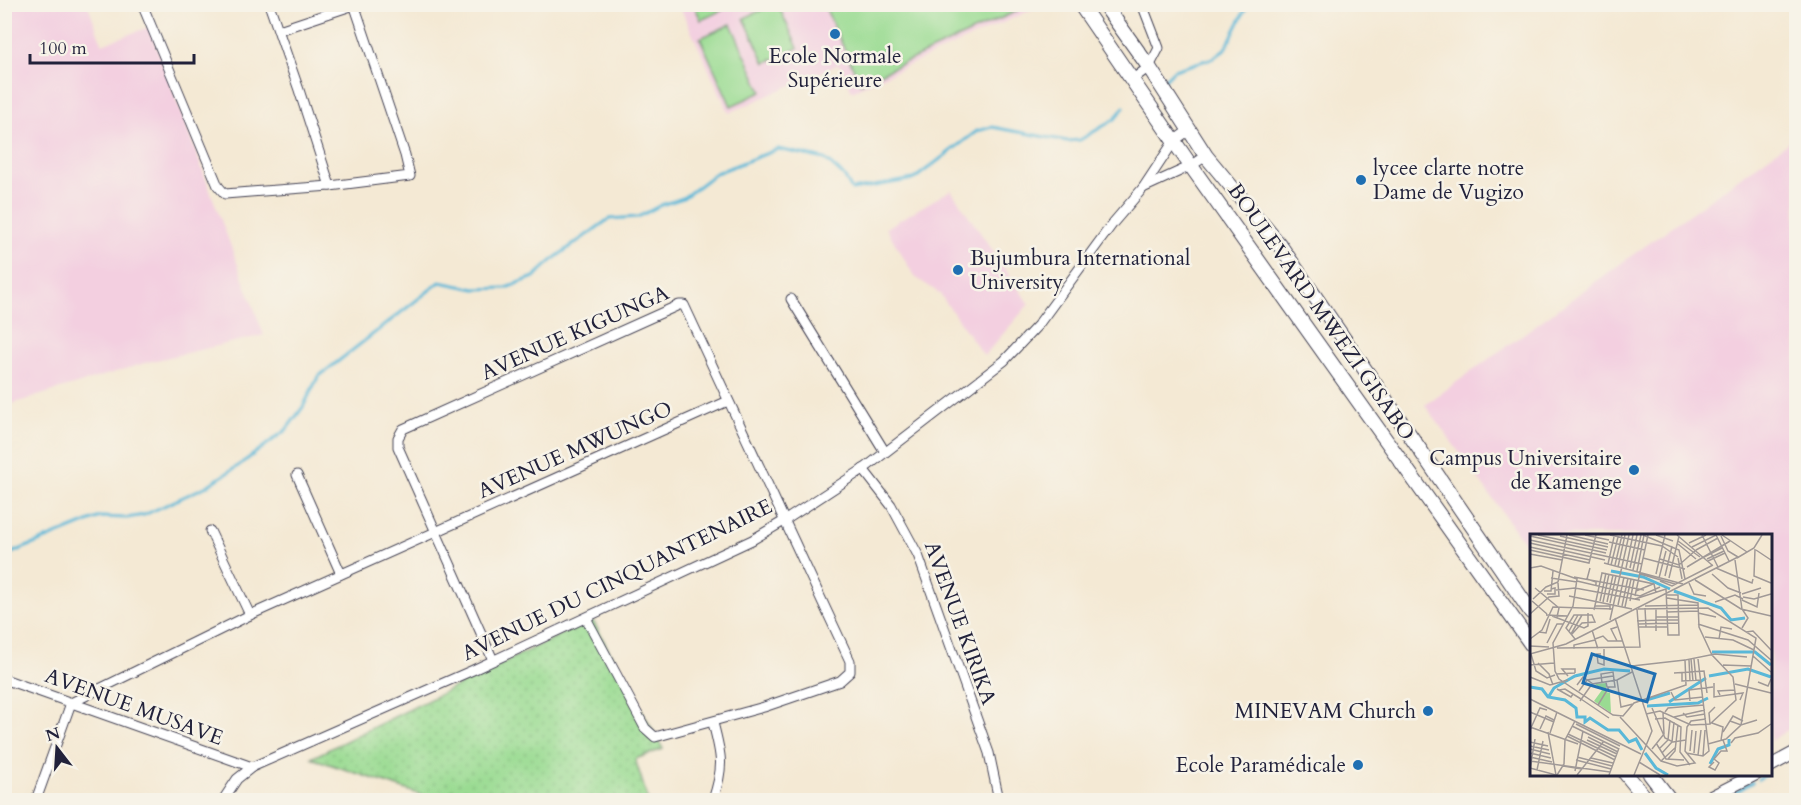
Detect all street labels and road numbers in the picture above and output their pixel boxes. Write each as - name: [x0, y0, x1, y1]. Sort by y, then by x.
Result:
- street label: BOULEVARD MWEZI GISABO: [1221, 177, 1421, 447]
- street label: AVENUE KIGUNGA: [476, 278, 674, 388]
- street label: AVENUE MWUNGO: [473, 394, 677, 506]
- street label: AVENUE DU CINQUANTENAIRE: [457, 492, 777, 668]
- street label: AVENUE KIRIKA: [917, 537, 1003, 709]
- street label: AVENUE MUSAVE: [41, 663, 227, 751]

